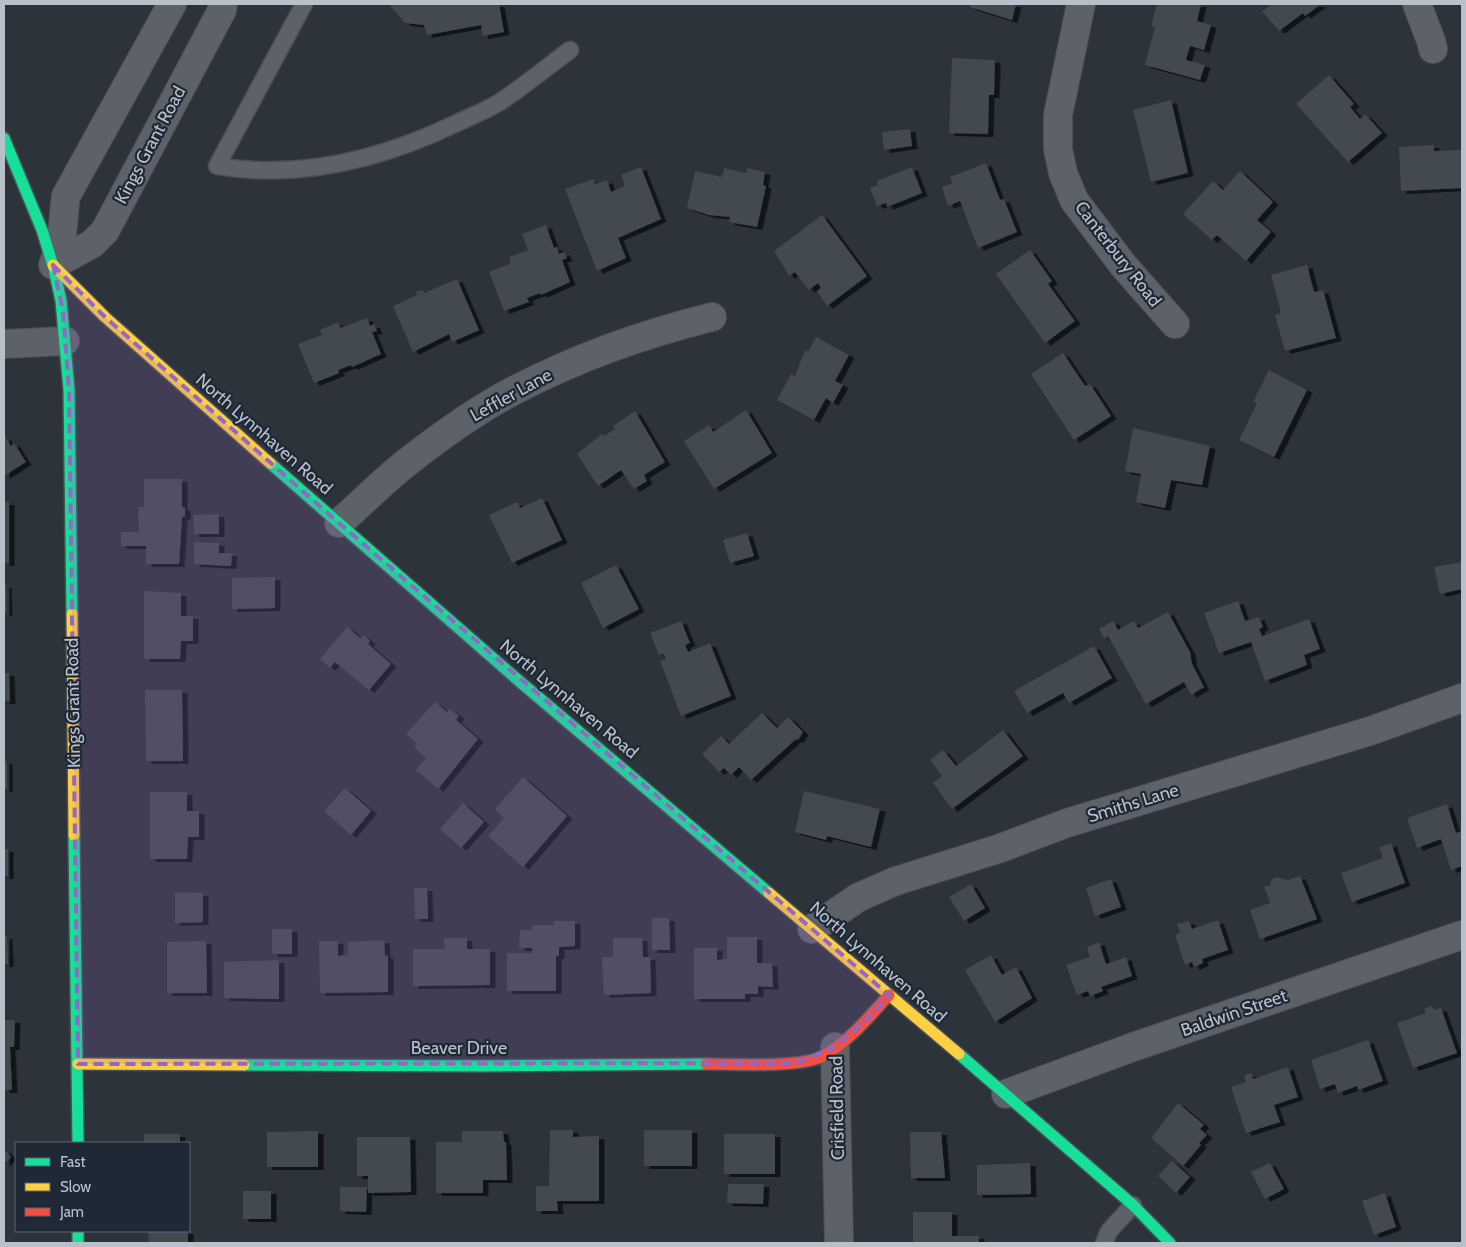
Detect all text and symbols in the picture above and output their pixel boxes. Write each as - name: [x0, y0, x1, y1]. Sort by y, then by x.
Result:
- street label: Kings Grant Road: [110, 82, 190, 208]
- street label: Canterbury Road: [1070, 197, 1166, 311]
- street label: Leffler Lane: [466, 364, 556, 426]
- street label: North Lynnhaven Road: [191, 369, 337, 499]
- street label: North Lynnhaven Road: [495, 635, 643, 763]
- street label: Kings Grant Road: [61, 638, 85, 768]
- street label: Smiths Lane: [1085, 779, 1181, 827]
- street label: North Lynnhaven Road: [805, 897, 951, 1027]
- street label: Baldwin Street: [1178, 985, 1290, 1041]
- street label: Beaver Drive: [411, 1037, 507, 1059]
- street label: Crisfield Road: [825, 1056, 849, 1160]
- legend: [15, 1142, 190, 1232]
- text: Fast: [60, 1153, 85, 1171]
- text: Slow: [60, 1178, 91, 1196]
- text: Jam: [59, 1203, 84, 1221]

